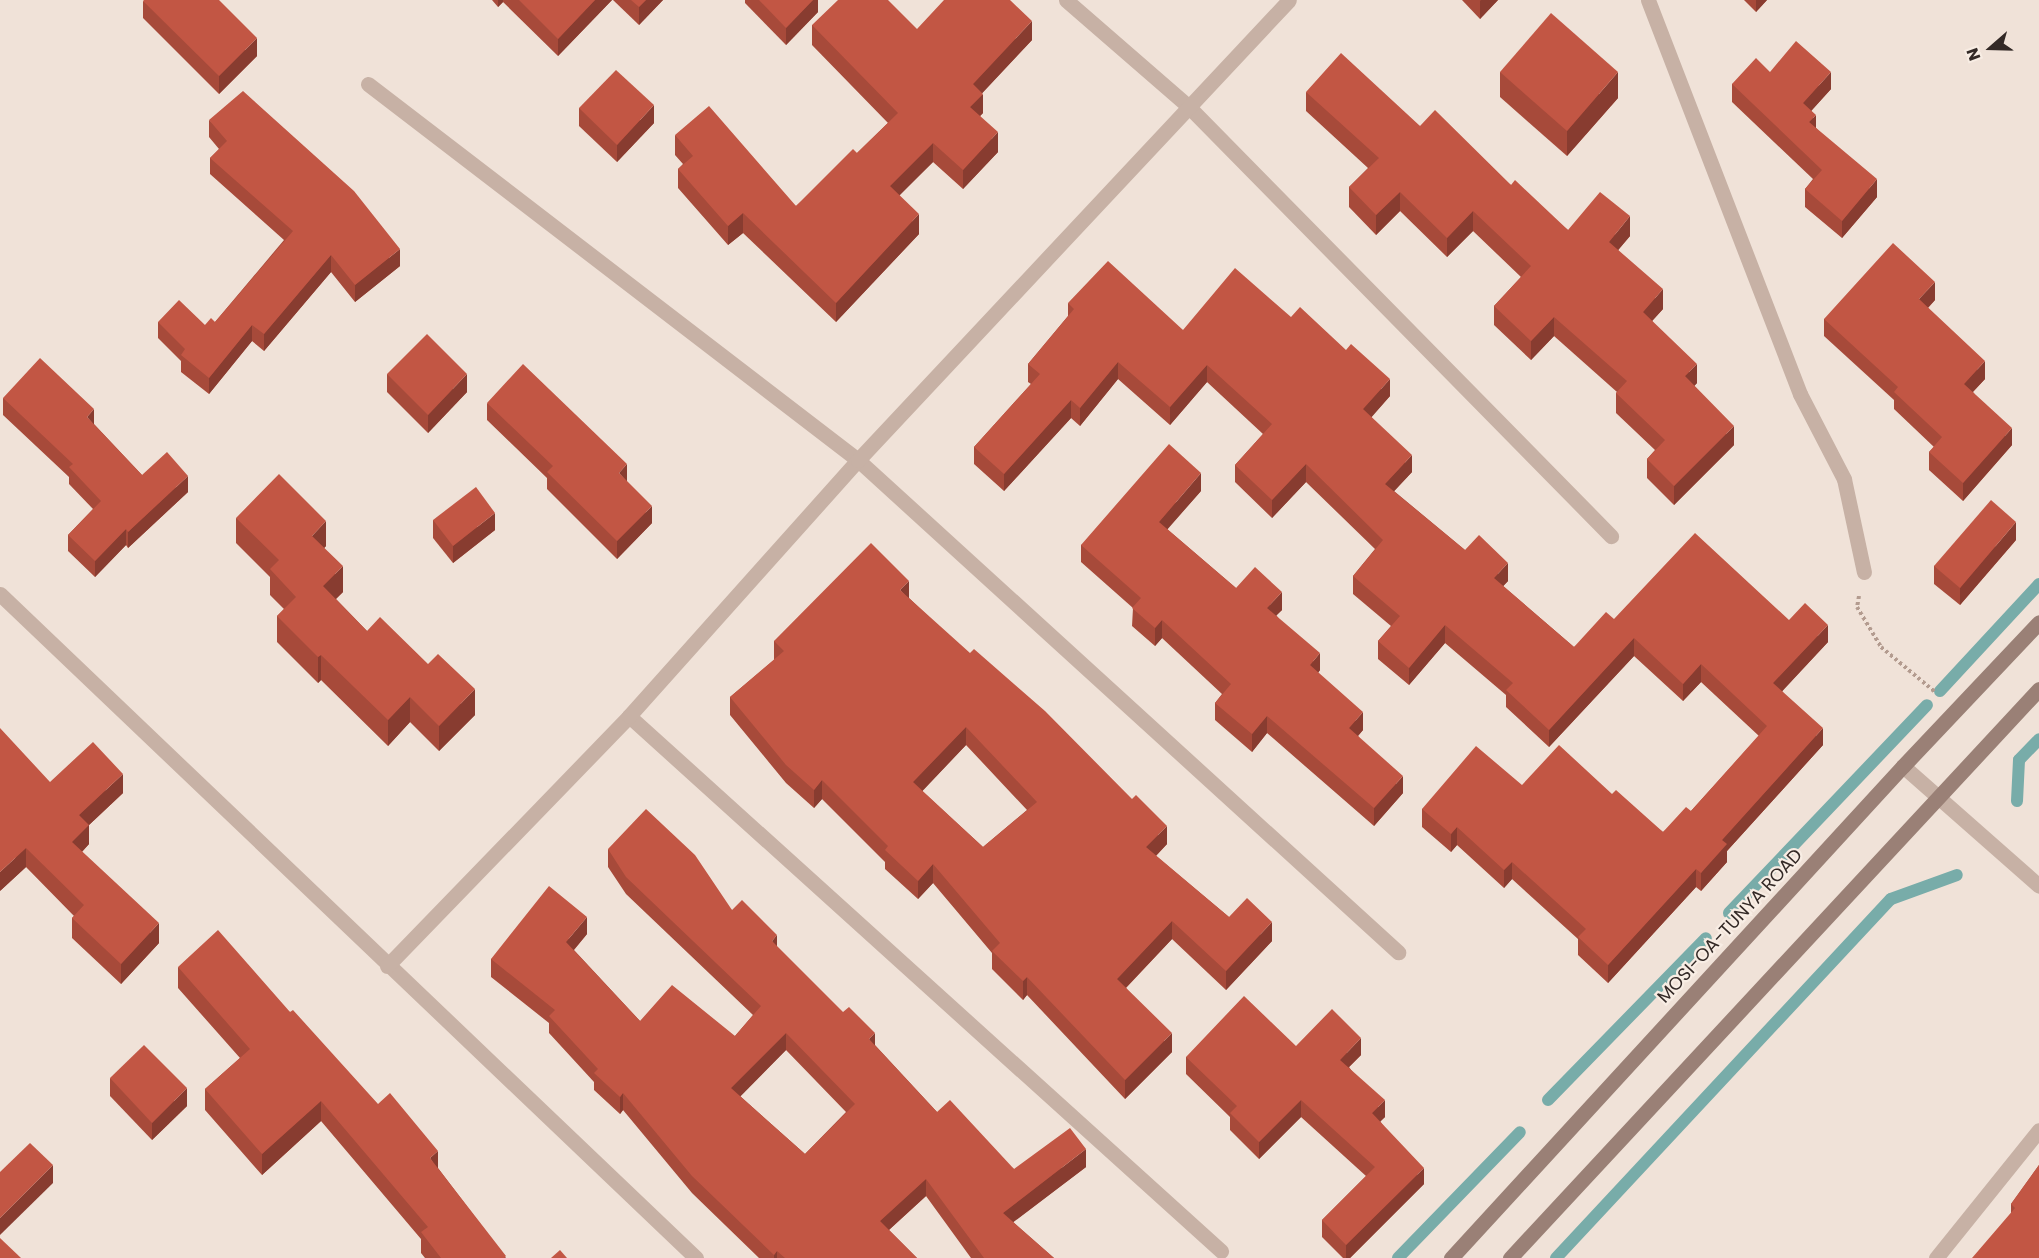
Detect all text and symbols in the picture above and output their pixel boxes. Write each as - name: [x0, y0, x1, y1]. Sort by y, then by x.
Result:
- north arrow: [1961, 18, 2021, 78]
- text: N: [1961, 45, 1986, 64]
- street label: MOSI-OA-TUNYA ROAD: [1653, 845, 1807, 1007]

